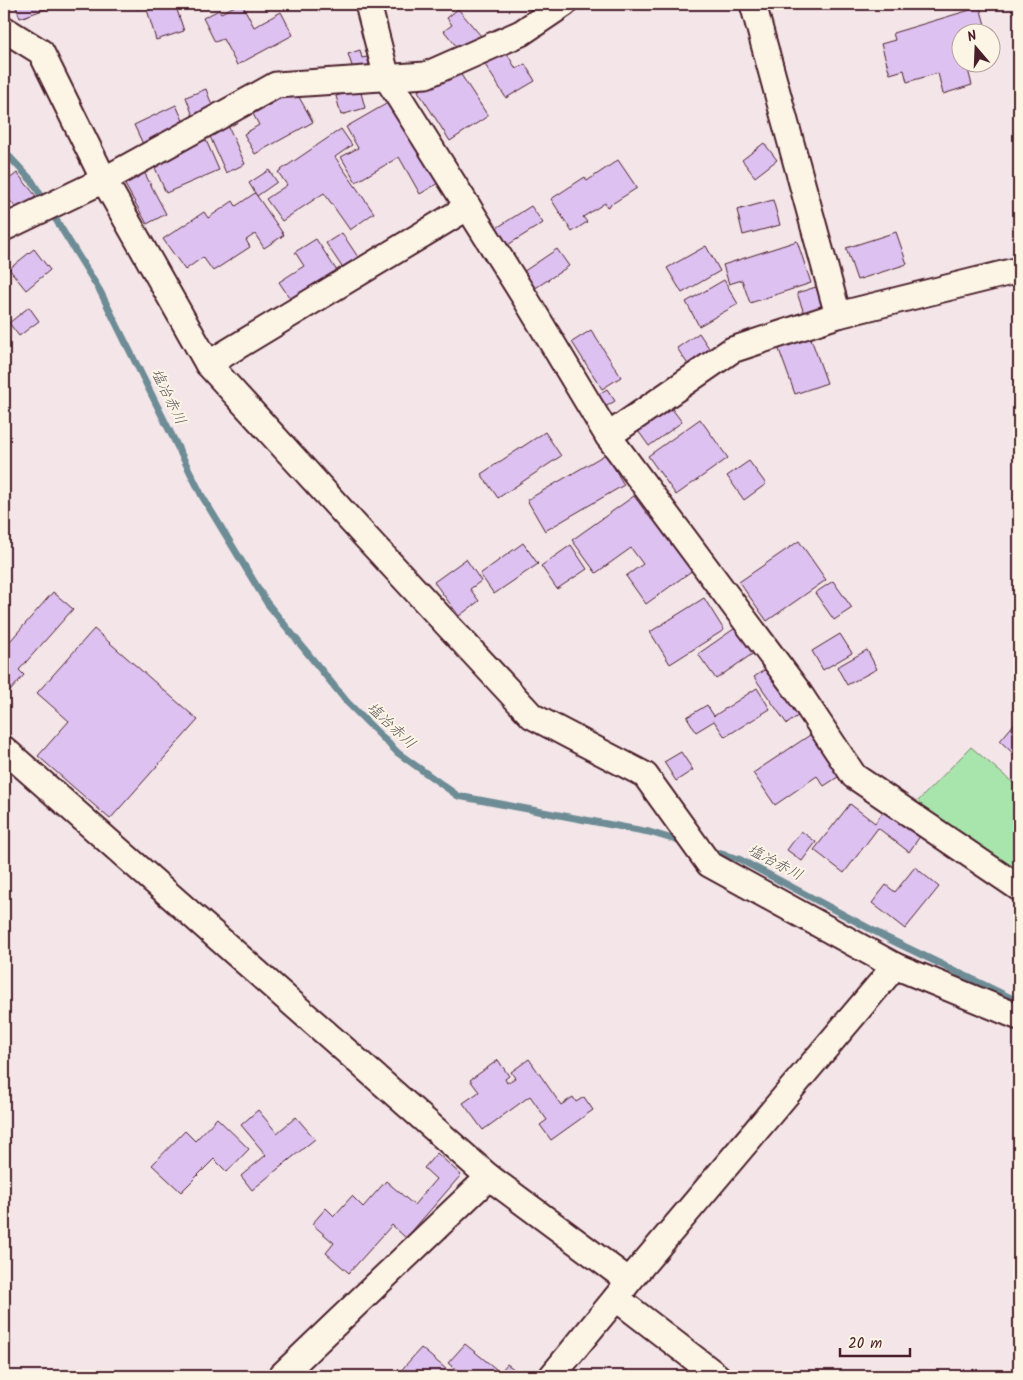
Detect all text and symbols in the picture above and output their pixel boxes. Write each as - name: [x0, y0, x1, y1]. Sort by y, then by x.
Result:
- north arrow: [950, 22, 1000, 72]
- text: N: [964, 25, 980, 48]
- water label: 塩冶赤川: [144, 365, 192, 429]
- water label: 塩冶赤川: [361, 697, 421, 755]
- water label: 塩冶赤川: [743, 838, 807, 888]
- scale bar: [840, 1325, 910, 1357]
- text: 20 m: [848, 1332, 882, 1356]

